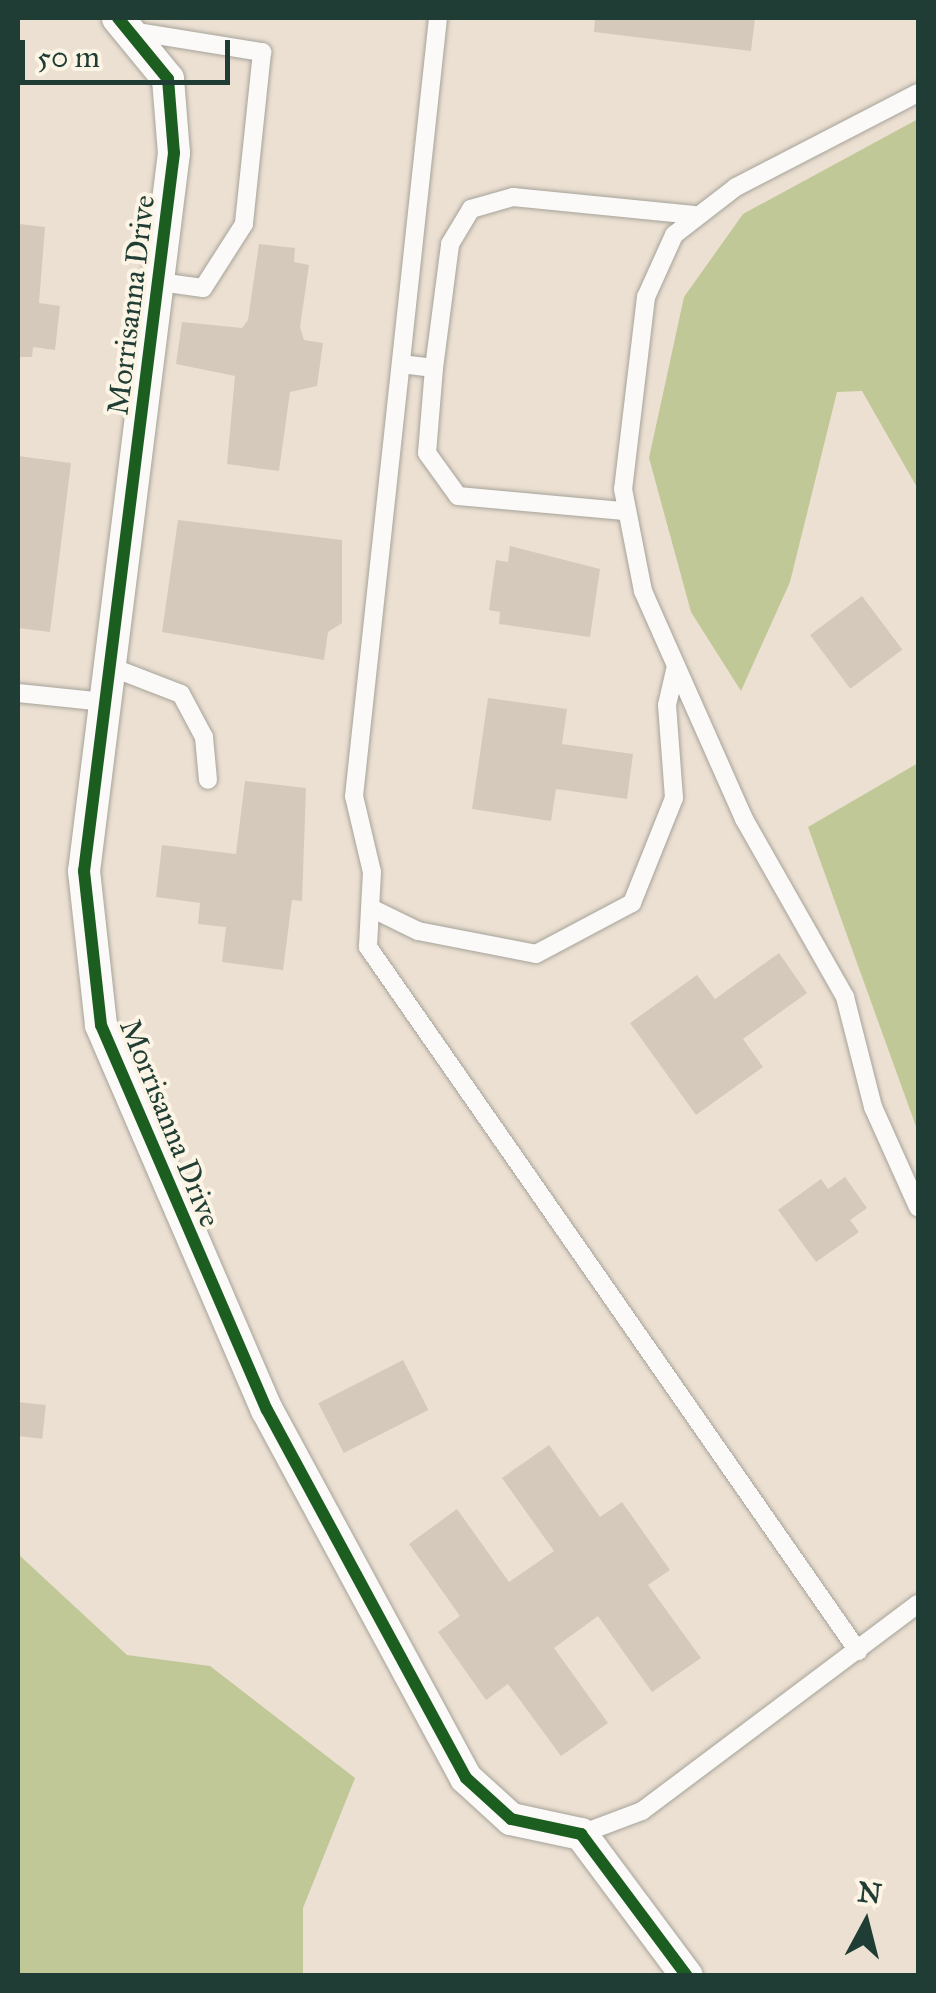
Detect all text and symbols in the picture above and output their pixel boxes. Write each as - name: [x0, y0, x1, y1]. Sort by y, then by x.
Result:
- scale bar: [25, 20, 235, 82]
- text: 50 m: [37, 39, 100, 75]
- street label: Morrisanna Drive: [100, 193, 162, 417]
- street label: Morrisanna Drive: [112, 1014, 228, 1232]
- north arrow: [816, 1873, 916, 1973]
- text: N: [856, 1874, 884, 1912]

